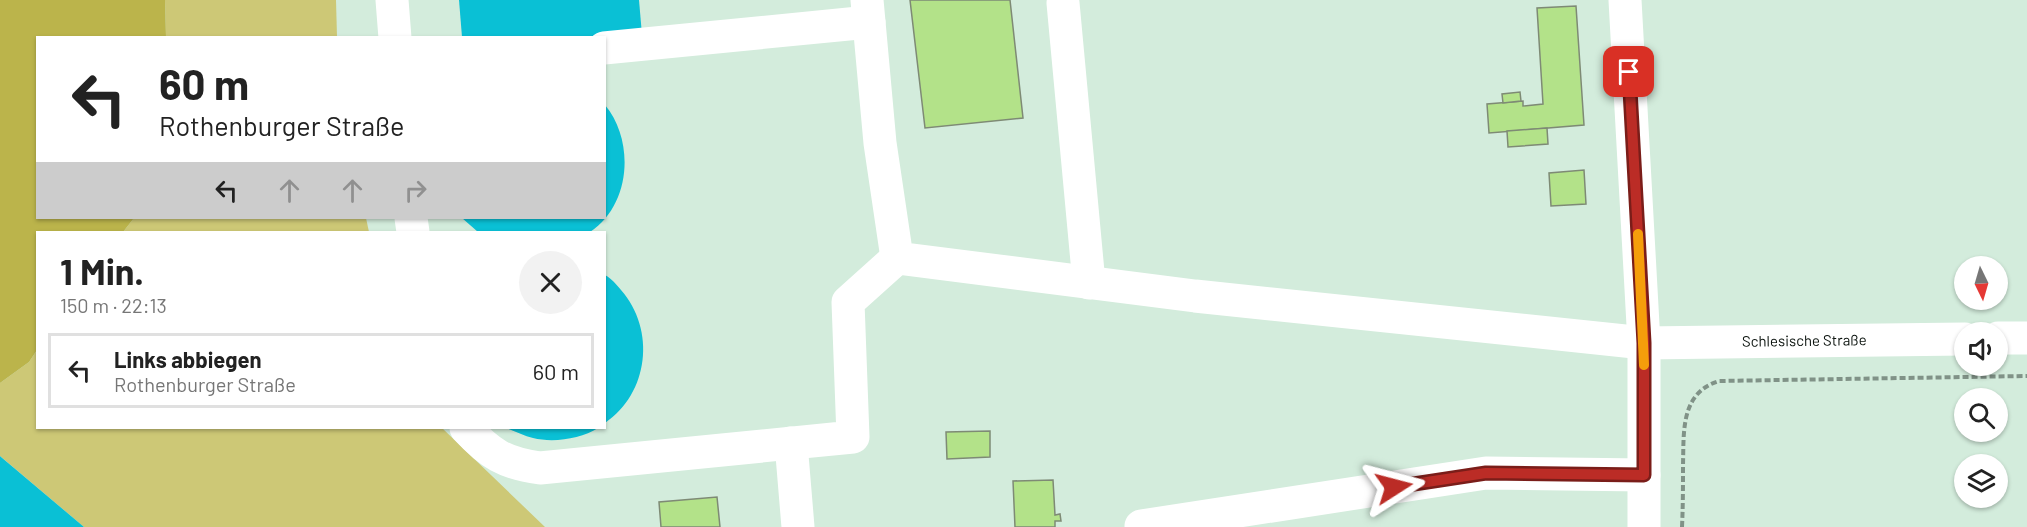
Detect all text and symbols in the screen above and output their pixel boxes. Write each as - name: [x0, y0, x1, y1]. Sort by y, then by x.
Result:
- pin: [1603, 46, 1654, 97]
- icon: arrive: [1612, 55, 1645, 88]
- text: 60 m: [159, 58, 249, 108]
- icon: left: [60, 60, 138, 138]
- text: Rothenburger Straße: [159, 109, 404, 141]
- icon: left: [210, 174, 243, 207]
- icon: ahead: [273, 174, 306, 207]
- icon: ahead: [336, 174, 369, 207]
- icon: right: [399, 174, 432, 207]
- text: 1 Min.: [60, 249, 144, 292]
- button: close: [519, 251, 582, 314]
- north arrow: [1954, 256, 2008, 310]
- map controls: [1954, 256, 2008, 508]
- text: 150 m · 22:13: [60, 293, 167, 317]
- button: sound: [1954, 322, 2008, 376]
- street label: Schlesische Straße: [1742, 330, 1867, 350]
- text: Links abbiegen: [114, 346, 262, 372]
- icon: left: [63, 354, 96, 387]
- text: 60 m: [533, 358, 579, 384]
- text: Rothenburger Straße: [114, 372, 296, 396]
- button: search: [1954, 388, 2008, 442]
- button: layers: [1954, 454, 2008, 508]
- position arrow: [1362, 455, 1426, 519]

